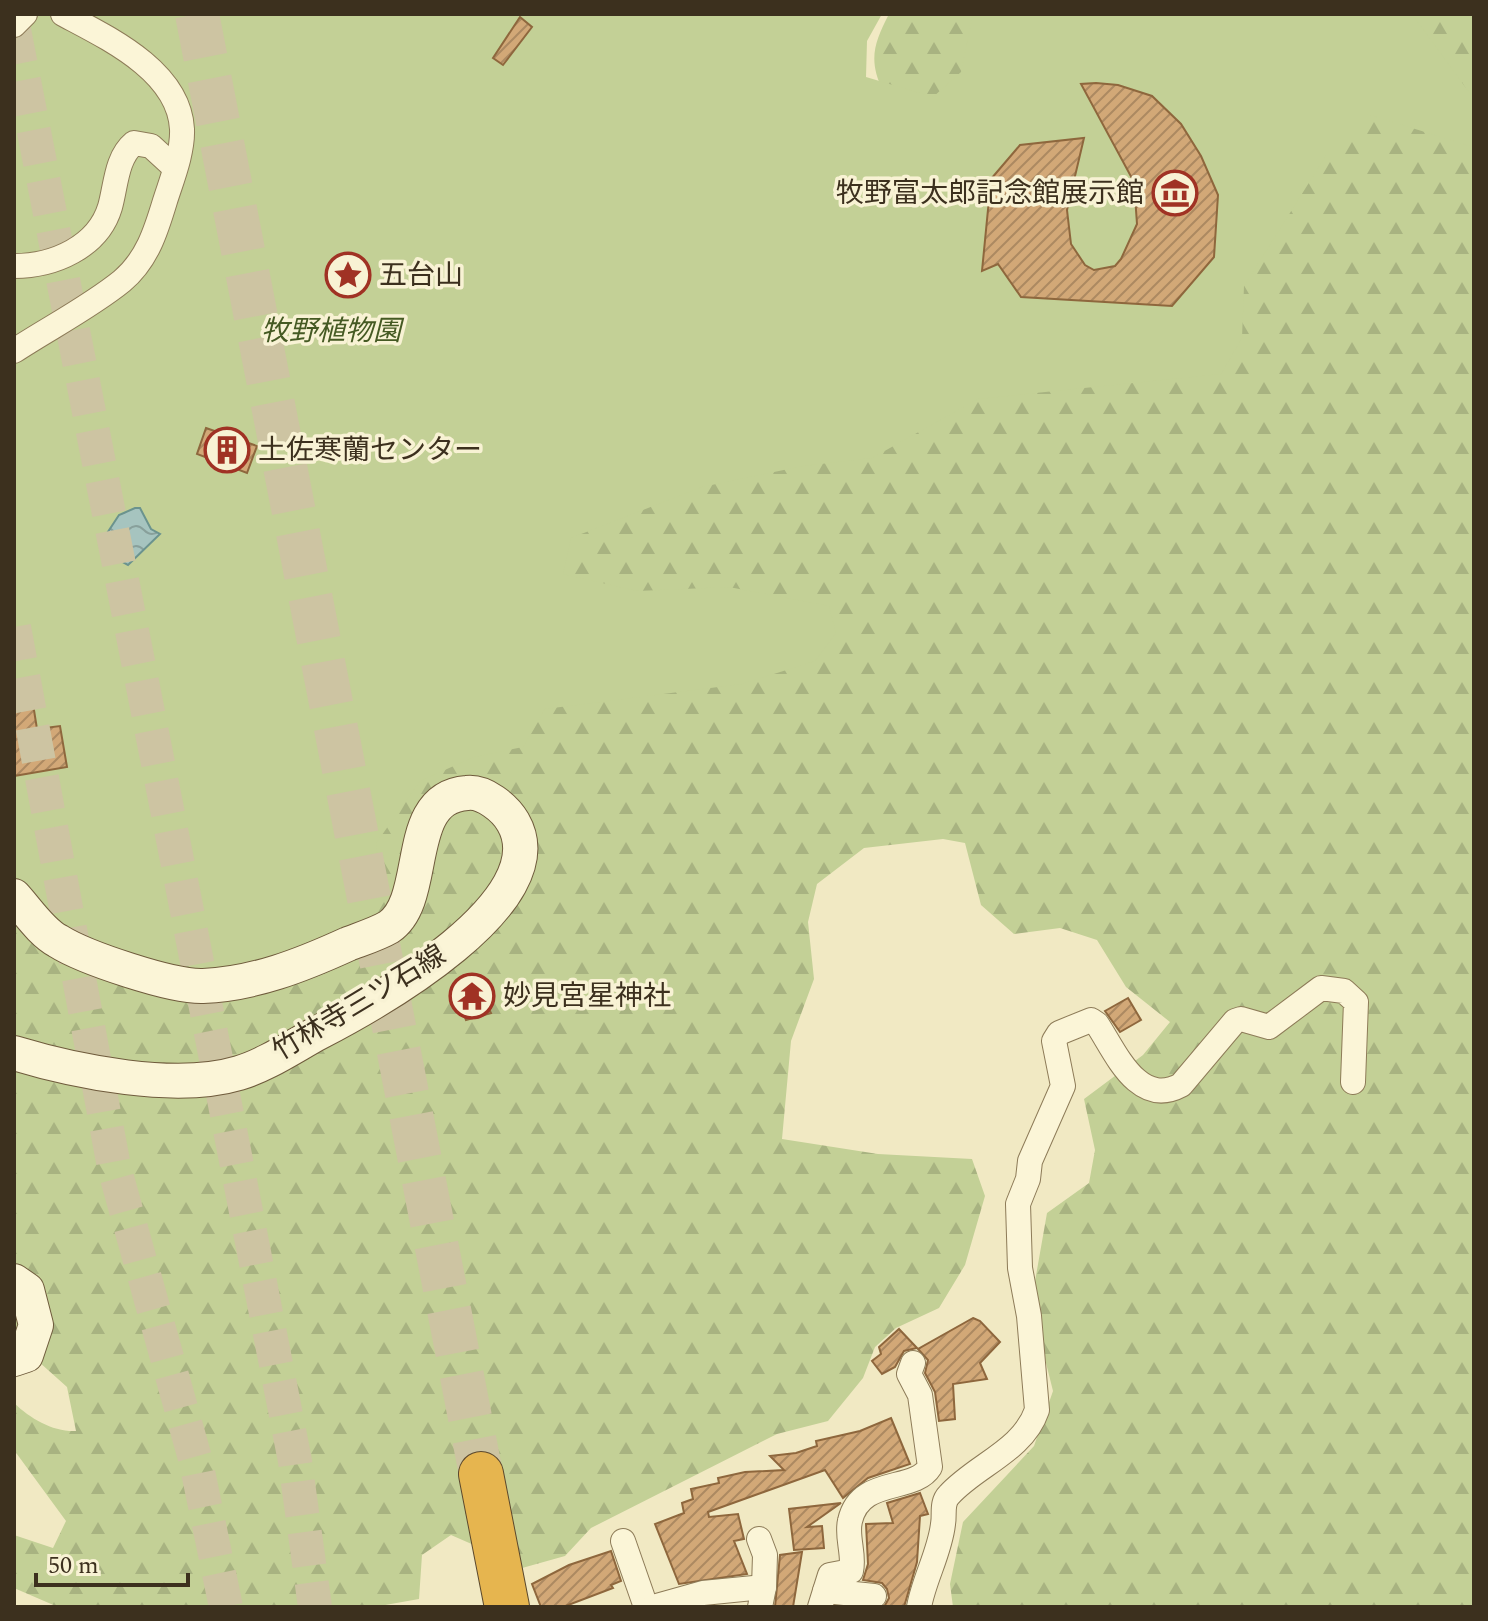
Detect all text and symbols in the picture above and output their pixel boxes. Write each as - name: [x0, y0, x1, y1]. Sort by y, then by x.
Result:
- museum icon: 牧野富太郎記念館展示館: [1151, 169, 1199, 217]
- place label: 牧野富太郎記念館展示館: [836, 172, 1144, 215]
- place icon: 五台山: [324, 251, 372, 299]
- place label: 五台山: [379, 254, 463, 297]
- park label: 牧野植物園: [261, 310, 405, 353]
- building icon: 土佐寒蘭センター: [203, 426, 251, 474]
- place label: 土佐寒蘭センター: [258, 429, 482, 472]
- street label: 竹林寺三ツ石線: [264, 934, 454, 1072]
- temple icon: 妙見宮星神社: [448, 972, 496, 1020]
- place label: 妙見宮星神社: [503, 975, 671, 1018]
- scale bar: [36, 1537, 188, 1587]
- text: 50 m: [48, 1548, 99, 1584]

